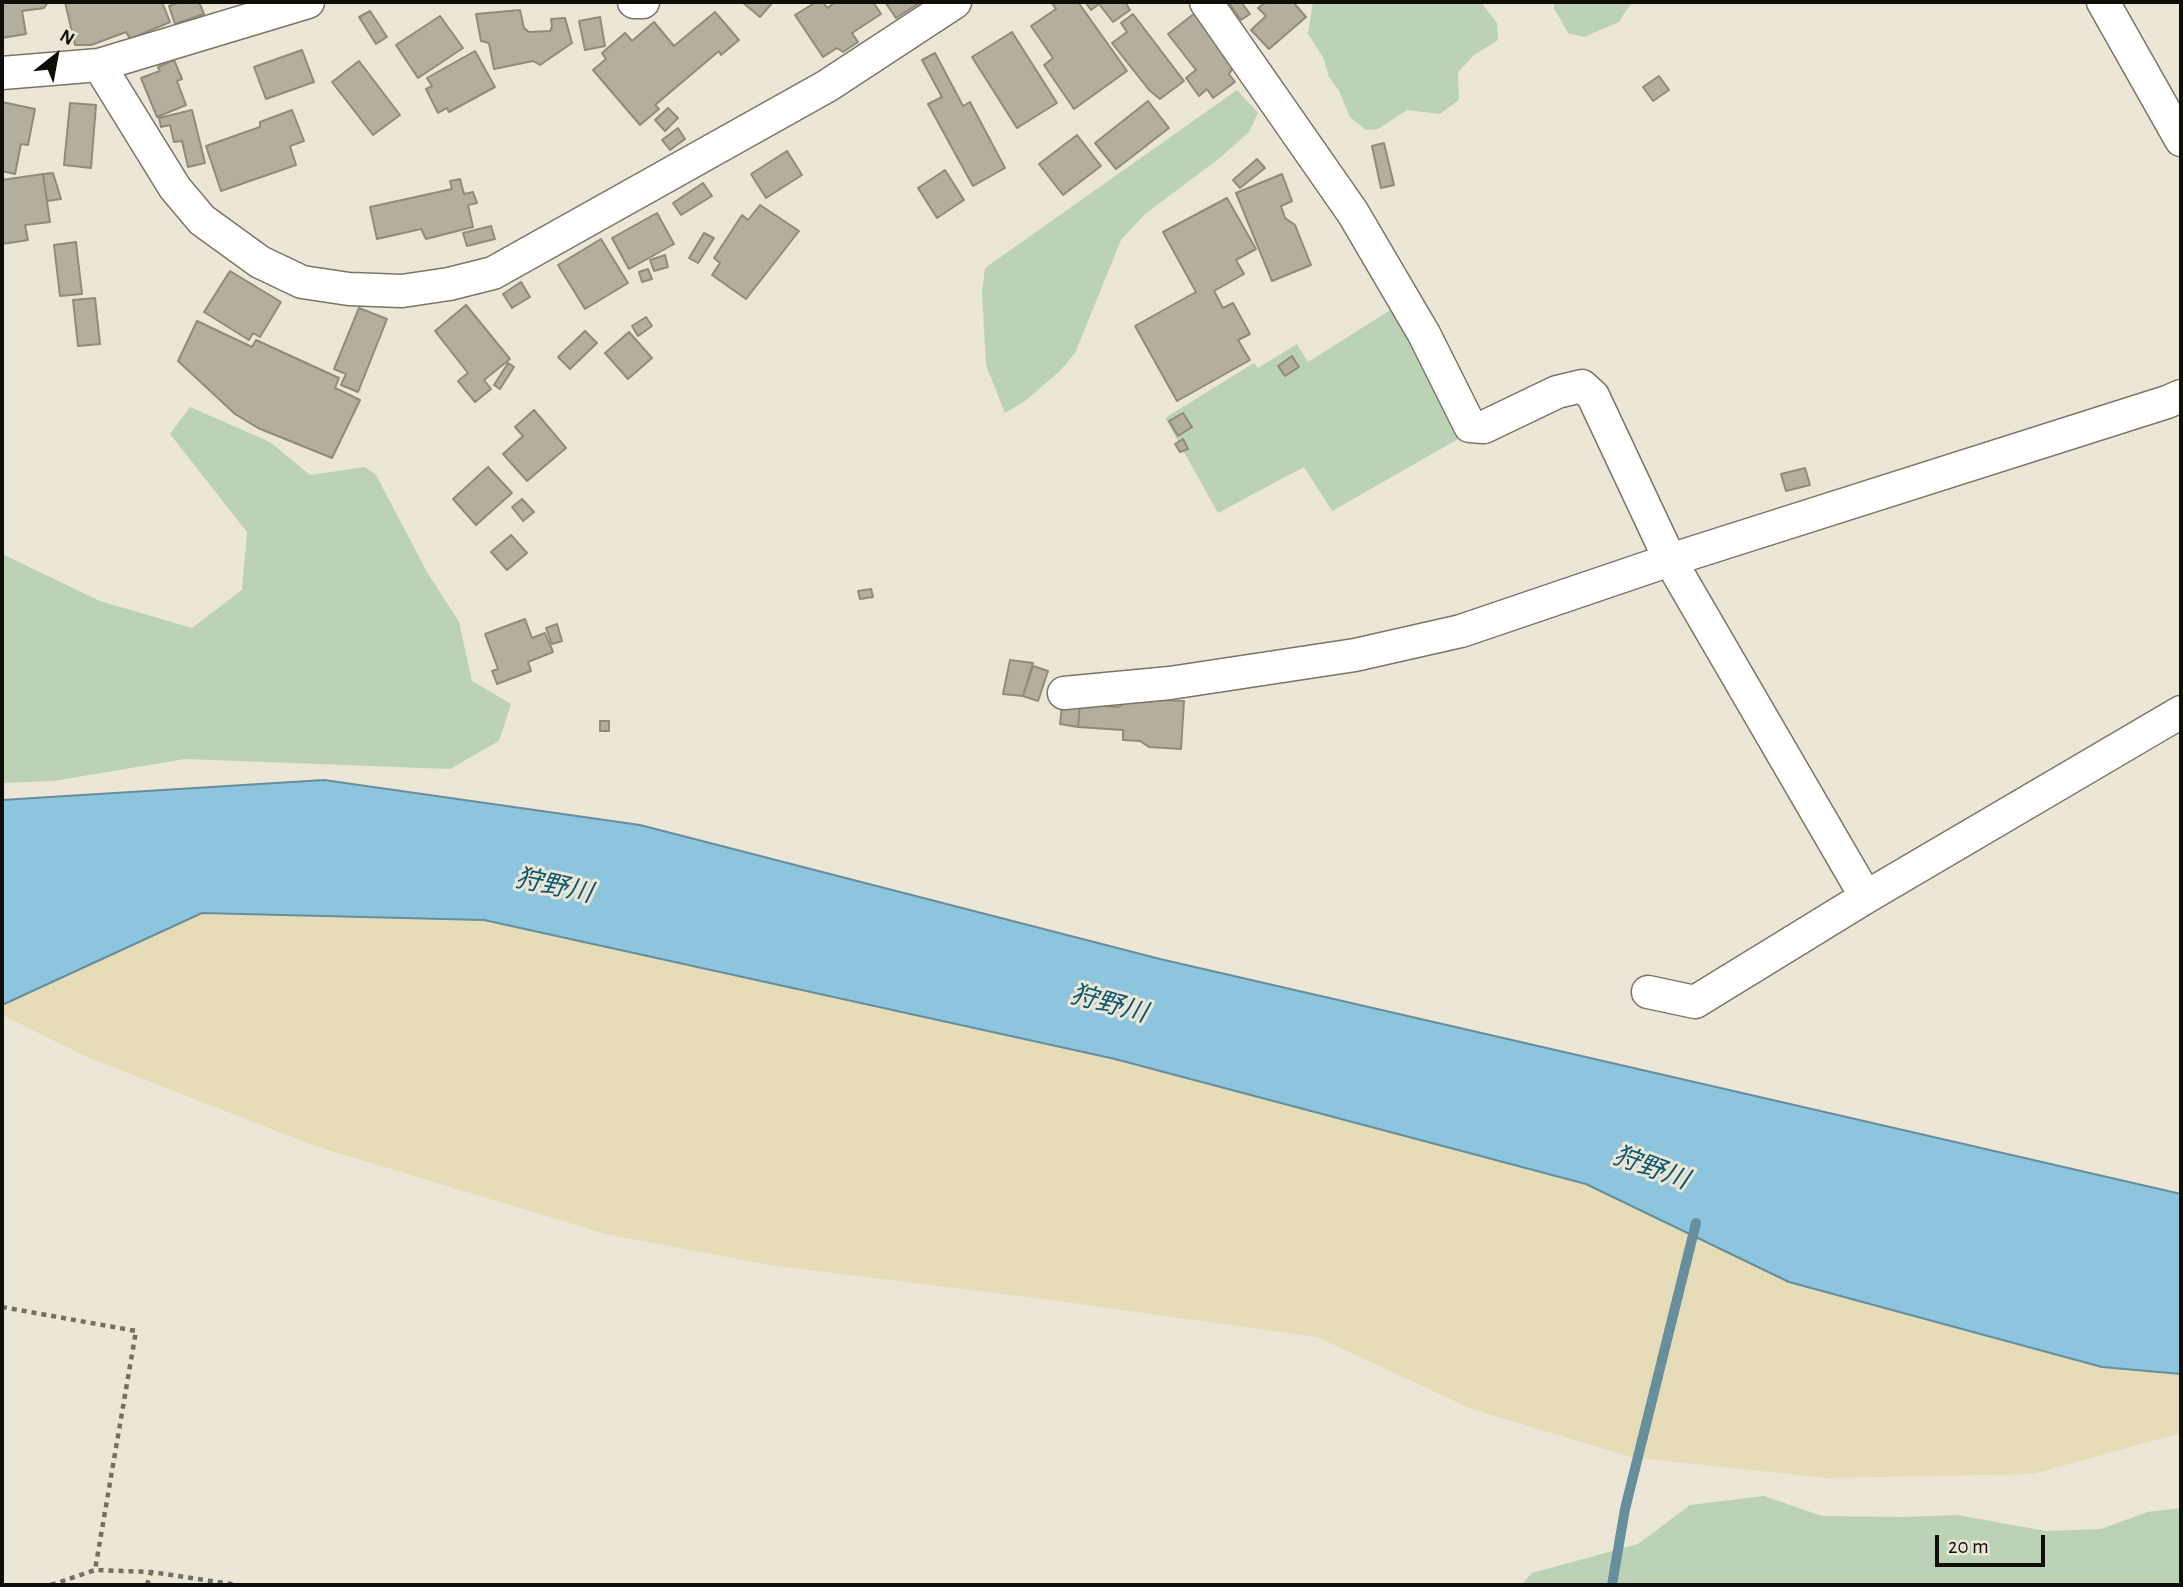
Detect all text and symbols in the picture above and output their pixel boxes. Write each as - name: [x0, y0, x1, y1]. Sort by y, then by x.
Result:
- north arrow: [21, 21, 91, 91]
- text: N: [57, 26, 78, 49]
- water label: 狩野川: [513, 863, 595, 909]
- water label: 狩野川: [1067, 979, 1151, 1029]
- water label: 狩野川: [1609, 1140, 1693, 1196]
- scale bar: [1938, 1520, 2048, 1564]
- text: 20 m: [1948, 1536, 1989, 1557]

